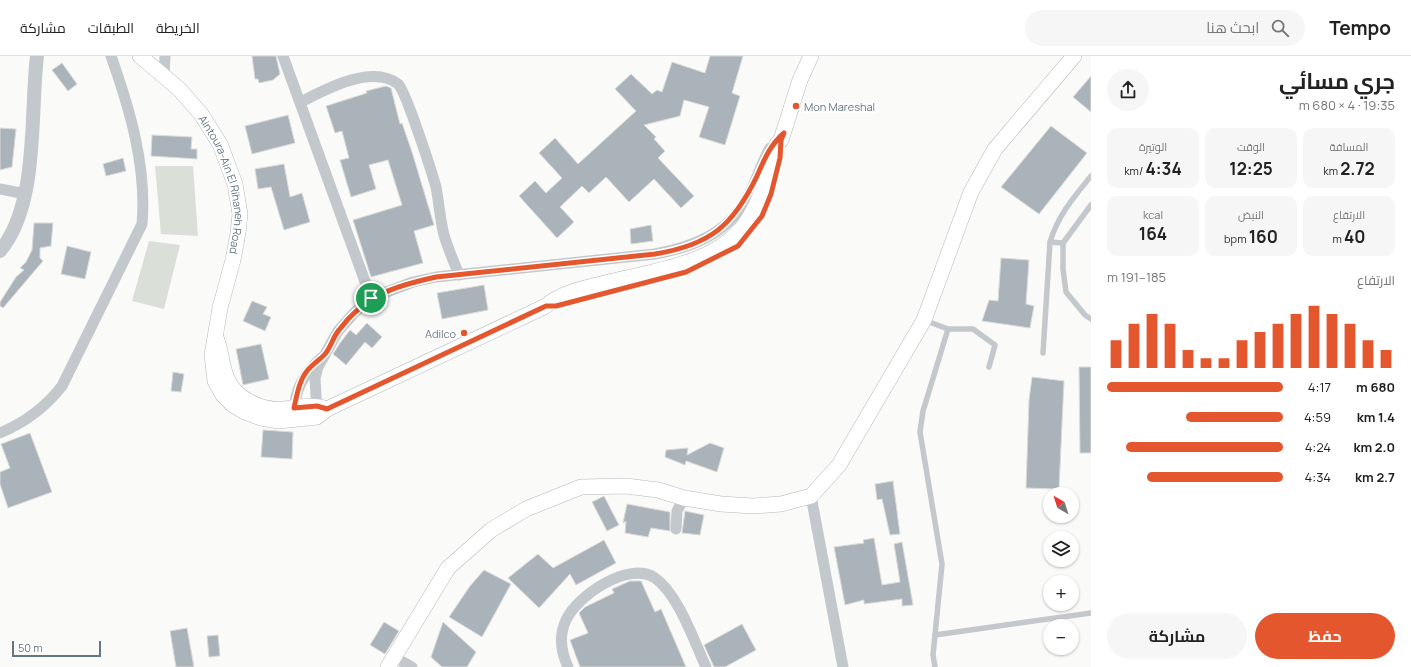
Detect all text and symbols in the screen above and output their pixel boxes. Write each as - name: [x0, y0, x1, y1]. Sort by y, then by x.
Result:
- search box: [1025, 10, 1305, 46]
- text: Tempo: [1329, 15, 1391, 41]
- text: ابحث هنا: [1206, 17, 1259, 38]
- icon: search: [1269, 17, 1291, 39]
- text: مشاركة: [20, 18, 66, 37]
- text: الطبقات: [88, 18, 134, 37]
- text: الخريطة: [156, 18, 200, 37]
- text: جري مسائي: [1279, 66, 1395, 96]
- button: share: [1107, 69, 1149, 111]
- text: 19:35 · 4 × 680 m: [1299, 96, 1395, 114]
- place label: Mon Mareshal: [804, 99, 875, 114]
- marker: Mon Mareshal: [791, 101, 801, 111]
- street label: Aintoura-Ain El Rihaneh Road: [196, 112, 248, 255]
- text: الوتيرة: [1139, 139, 1167, 154]
- text: الوقت: [1237, 139, 1265, 154]
- text: المسافة: [1329, 139, 1369, 154]
- text: 4:34: [1145, 157, 1182, 180]
- text: 12:25: [1229, 157, 1273, 180]
- text: 2.72: [1340, 157, 1375, 180]
- text: /km: [1124, 163, 1145, 178]
- text: km: [1323, 163, 1340, 178]
- text: kcal: [1143, 207, 1163, 222]
- text: النبض: [1238, 207, 1264, 222]
- text: الارتفاع: [1333, 207, 1365, 222]
- text: 164: [1139, 222, 1167, 245]
- text: 160: [1249, 225, 1278, 248]
- text: 40: [1344, 225, 1366, 248]
- text: bpm: [1224, 231, 1249, 246]
- text: m: [1332, 231, 1344, 246]
- text: 185–191 m: [1107, 268, 1166, 286]
- text: الارتفاع: [1357, 271, 1395, 289]
- pin: [354, 281, 388, 315]
- icon: arrive: [360, 287, 382, 309]
- place label: Adilco: [425, 326, 456, 341]
- marker: Adilco: [459, 328, 469, 338]
- text: 4:17: [1308, 378, 1331, 396]
- text: 680 m: [1356, 378, 1395, 396]
- text: 4:59: [1304, 408, 1331, 426]
- text: 1.4 km: [1357, 408, 1395, 426]
- text: 4:24: [1305, 438, 1331, 456]
- text: 2.0 km: [1353, 438, 1395, 456]
- text: 4:34: [1305, 468, 1331, 486]
- text: 2.7 km: [1355, 468, 1395, 486]
- north arrow: [1043, 487, 1079, 523]
- map controls: [1043, 487, 1079, 655]
- button: layers: [1043, 531, 1079, 567]
- button: +: [1043, 575, 1079, 611]
- button: مشاركة: [1107, 613, 1247, 659]
- button: حفظ: [1255, 613, 1395, 659]
- button: −: [1043, 619, 1079, 655]
- scale bar: [12, 639, 101, 658]
- text: 50 m: [18, 640, 43, 655]

